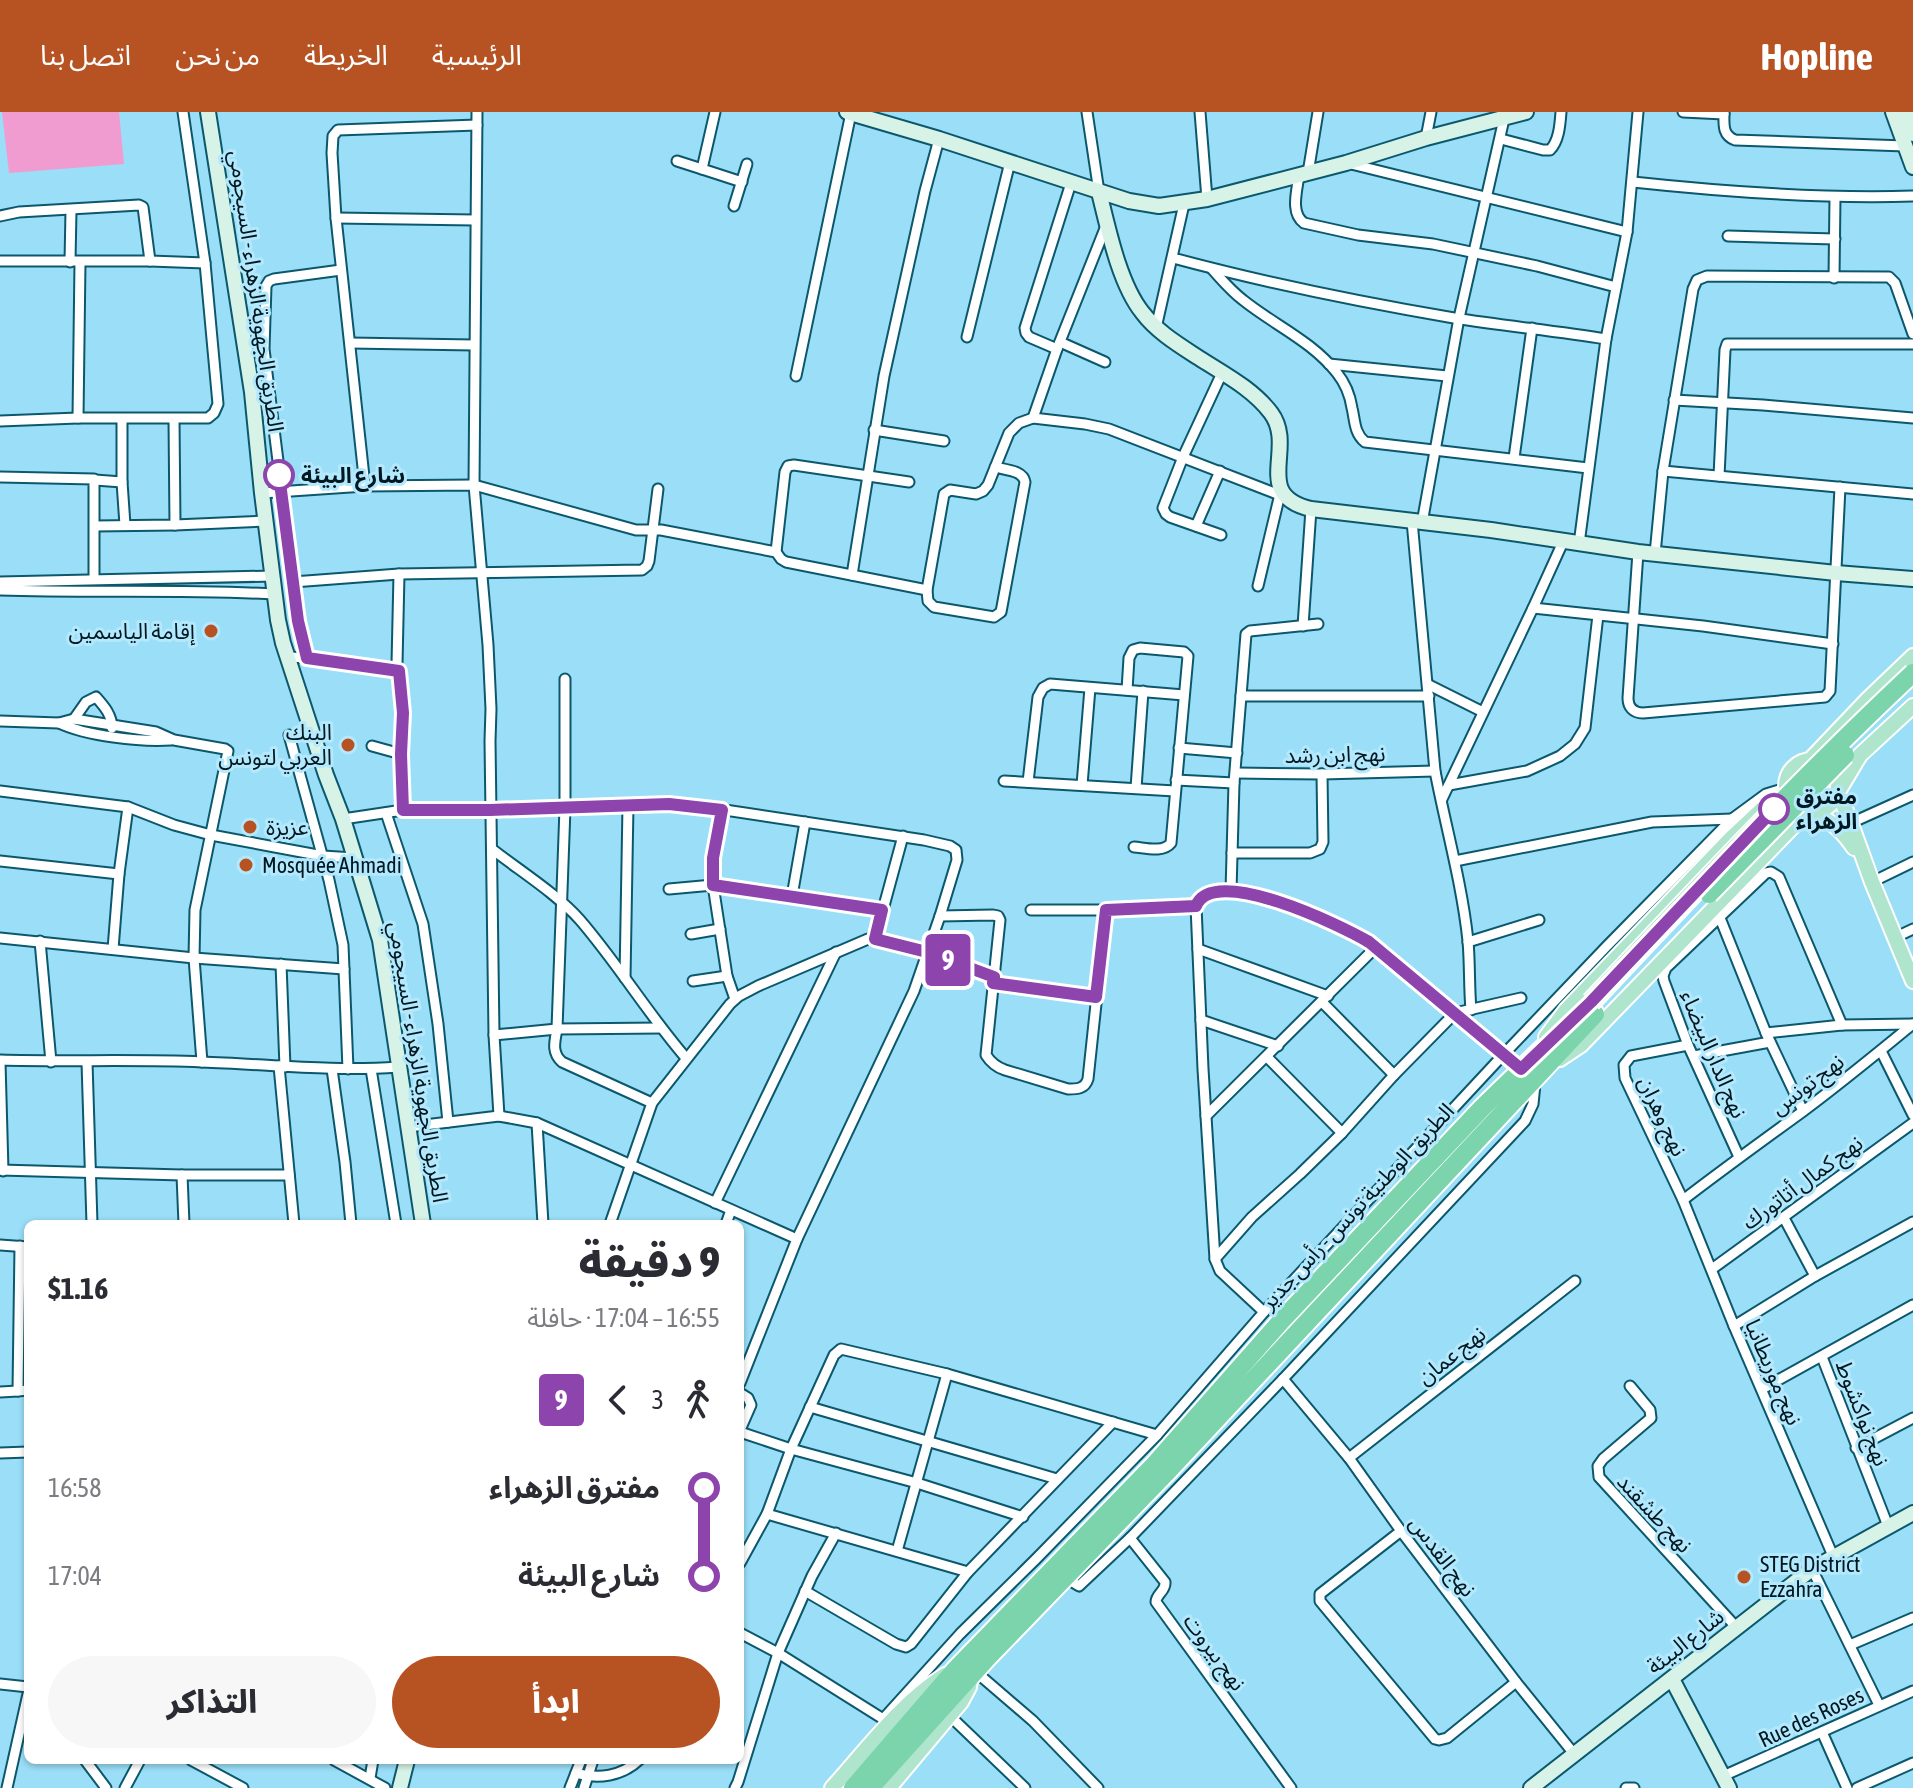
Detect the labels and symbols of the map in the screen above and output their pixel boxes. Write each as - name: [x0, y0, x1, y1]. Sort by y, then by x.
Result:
- street label: الطريق الجهوية الزهراء - السيجومي: [220, 148, 290, 434]
- marker: شارع البيئة: [264, 460, 294, 490]
- place label: شارع البيئة: [301, 462, 405, 492]
- place label: إقامة الياسمين: [69, 618, 195, 646]
- marker: إقامة الياسمين: [202, 622, 220, 640]
- place label: البنك العربي لتونس: [218, 719, 332, 774]
- marker: البنك العربي لتونس: [339, 736, 357, 754]
- street label: نهج ابن رشد: [1284, 740, 1386, 772]
- place label: مفترق الزهراء: [1796, 783, 1857, 834]
- marker: مفترق الزهراء: [1759, 794, 1789, 824]
- place label: عزيزة: [266, 814, 308, 840]
- marker: عزيزة: [241, 818, 259, 836]
- place label: Mosquée Ahmadi: [262, 852, 402, 878]
- marker: Mosquée Ahmadi: [237, 856, 255, 874]
- street label: الطريق الجهوية الزهراء - السيجومي: [380, 920, 454, 1205]
- line badge: 9: [922, 934, 974, 986]
- street label: نهج الدار البيضاء: [1672, 986, 1753, 1123]
- street label: نهج تونس: [1765, 1048, 1851, 1123]
- street label: نهج وهران: [1630, 1072, 1693, 1162]
- street label: الطريق الوطنية تونس - رأس جدير: [1254, 1098, 1460, 1316]
- street label: نهج كمال أتاتورك: [1737, 1129, 1870, 1238]
- street label: نهج موريطانيا: [1736, 1315, 1808, 1431]
- street label: نهج عمان: [1412, 1320, 1493, 1393]
- street label: نهج نواكشوط: [1827, 1356, 1895, 1471]
- street label: نهج طشقند: [1609, 1468, 1698, 1560]
- street label: نهج القدس: [1401, 1510, 1482, 1604]
- place label: STEG District Ezzahra: [1760, 1551, 1860, 1602]
- marker: STEG District Ezzahra: [1735, 1568, 1753, 1586]
- street label: شارع البيئة: [1641, 1603, 1731, 1682]
- street label: نهج بيروت: [1175, 1608, 1252, 1698]
- street label: Rue des Roses: [1754, 1681, 1868, 1753]

